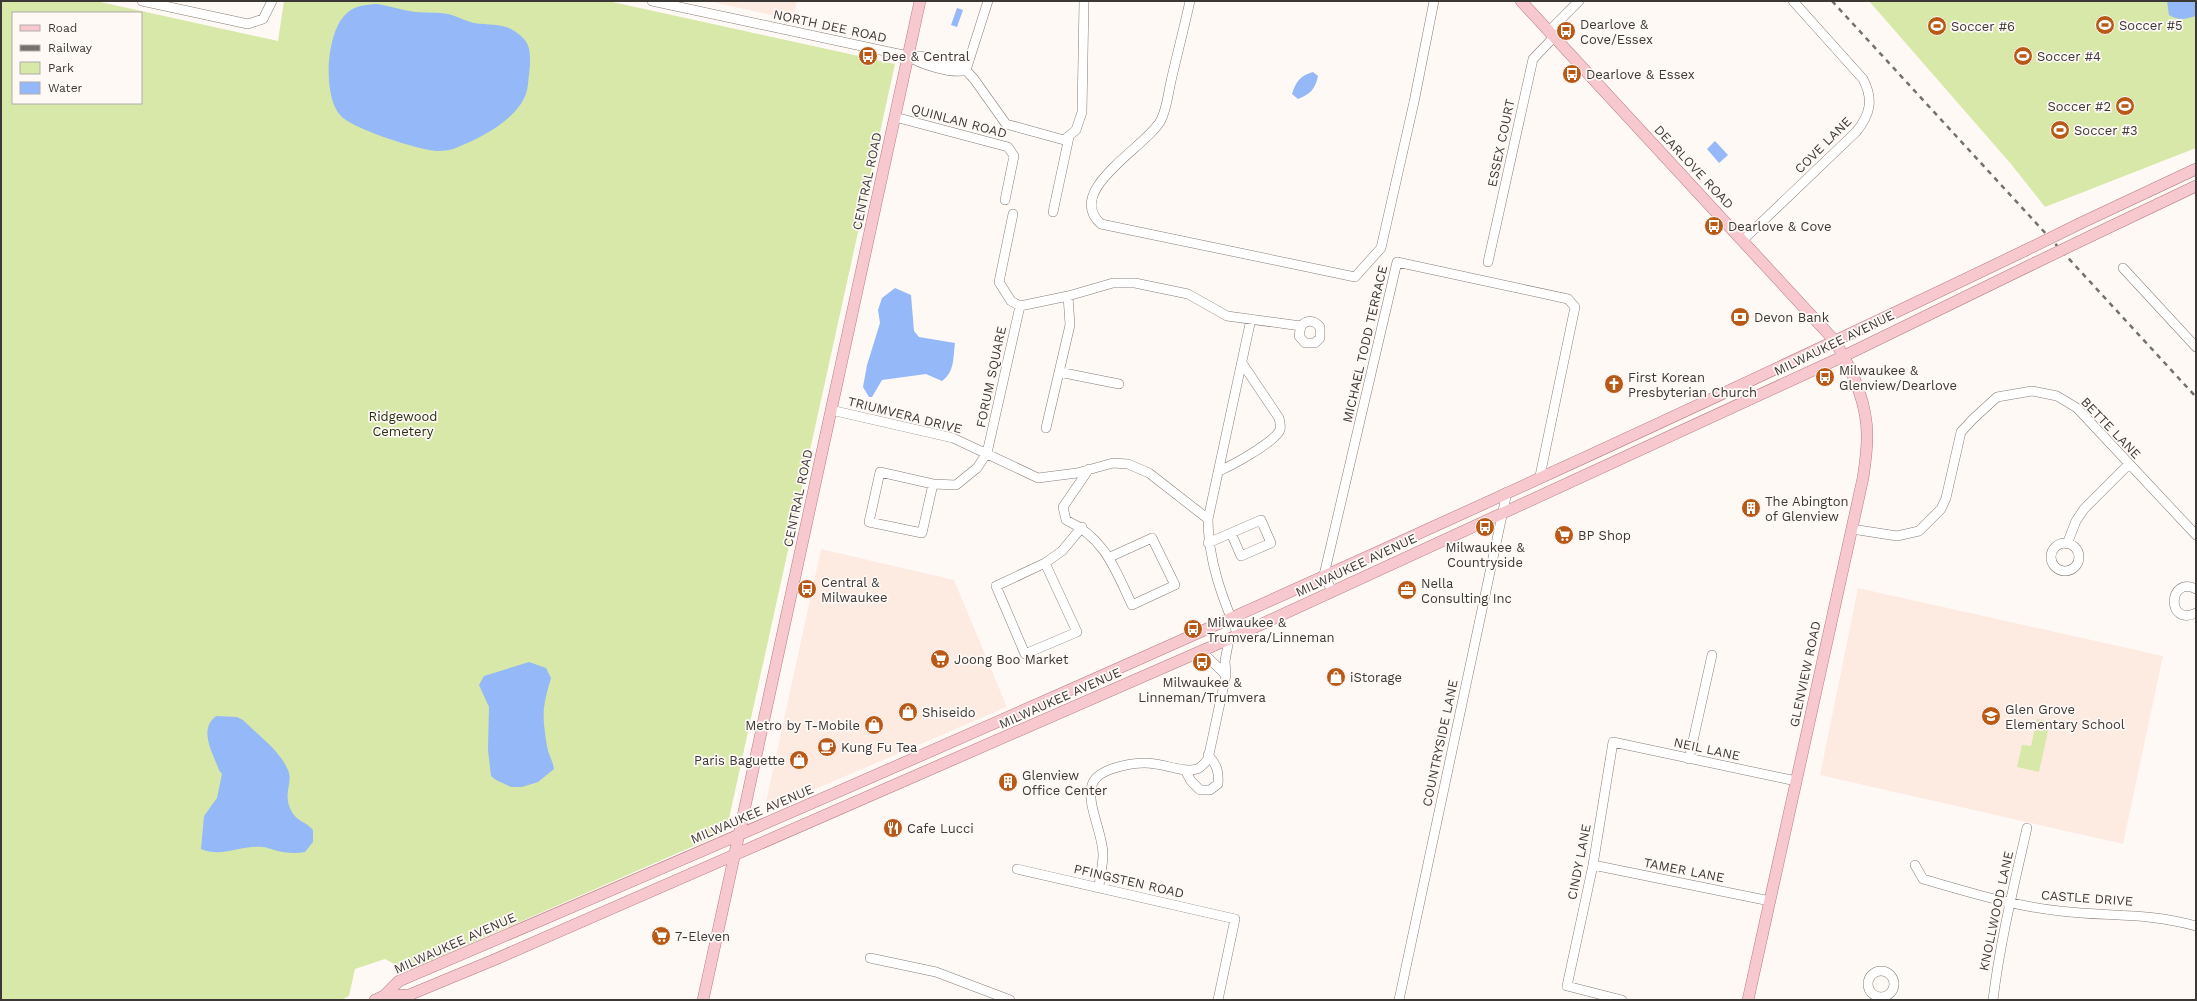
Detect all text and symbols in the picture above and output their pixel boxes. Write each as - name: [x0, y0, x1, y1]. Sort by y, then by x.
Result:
- street label: NORTH DEE ROAD: [772, 7, 888, 45]
- legend: [12, 12, 142, 104]
- sports icon: Soccer #5: [2094, 14, 2116, 36]
- sports icon: Soccer #6: [1926, 15, 1948, 37]
- place label: Dearlove & Cove/Essex: [1580, 17, 1653, 47]
- place label: Soccer #5: [2119, 18, 2183, 33]
- place label: Soccer #6: [1951, 19, 2015, 34]
- bus stop icon: Dearlove & Cove/Essex: [1555, 20, 1577, 42]
- text: Road: [48, 21, 77, 35]
- text: Railway: [48, 41, 93, 55]
- bus stop icon: Dee & Central: [857, 45, 879, 67]
- sports icon: Soccer #4: [2012, 45, 2034, 67]
- place label: Dee & Central: [882, 49, 970, 64]
- place label: Soccer #4: [2037, 49, 2101, 64]
- text: Park: [48, 61, 74, 75]
- bus stop icon: Dearlove & Essex: [1561, 63, 1583, 85]
- place label: Dearlove & Essex: [1586, 67, 1695, 82]
- text: Water: [48, 81, 83, 95]
- sports icon: Soccer #2: [2114, 95, 2136, 117]
- street label: ESSEX COURT: [1484, 98, 1518, 188]
- place label: Soccer #2: [2047, 99, 2111, 114]
- street label: QUINLAN ROAD: [909, 101, 1009, 141]
- street label: COVE LANE: [1792, 114, 1854, 176]
- sports icon: Soccer #3: [2049, 119, 2071, 141]
- street label: DEARLOVE ROAD: [1651, 122, 1737, 212]
- place label: Soccer #3: [2074, 123, 2138, 138]
- street label: CENTRAL ROAD: [849, 131, 885, 231]
- bus stop icon: Dearlove & Cove: [1703, 215, 1725, 237]
- place label: Dearlove & Cove: [1728, 219, 1832, 234]
- street label: MICHAEL TODD TERRACE: [1340, 264, 1390, 424]
- bank icon: Devon Bank: [1729, 306, 1751, 328]
- street label: MILWAUKEE AVENUE: [1771, 307, 1897, 379]
- place label: Devon Bank: [1754, 310, 1830, 325]
- street label: FORUM SQUARE: [973, 325, 1009, 429]
- place label: Milwaukee & Glenview/Dearlove: [1839, 363, 1957, 393]
- bus stop icon: Milwaukee & Glenview/Dearlove: [1814, 366, 1836, 388]
- place label: First Korean Presbyterian Church: [1628, 370, 1757, 400]
- church icon: First Korean Presbyterian Church: [1603, 373, 1625, 395]
- street label: TRIUMVERA DRIVE: [846, 394, 964, 436]
- street label: BETTE LANE: [2078, 394, 2144, 462]
- park label: Ridgewood Cemetery: [369, 409, 437, 439]
- street label: CENTRAL ROAD: [780, 448, 816, 548]
- place label: The Abington of Glenview: [1765, 494, 1849, 524]
- building icon: The Abington of Glenview: [1740, 497, 1762, 519]
- bus stop icon: Milwaukee & Countryside: [1474, 516, 1496, 538]
- supermarket icon: BP Shop: [1553, 524, 1575, 546]
- place label: BP Shop: [1578, 528, 1631, 543]
- street label: MILWAUKEE AVENUE: [1293, 530, 1419, 600]
- place label: Milwaukee & Countryside: [1445, 540, 1525, 570]
- place label: Central & Milwaukee: [821, 575, 888, 605]
- place label: Nella Consulting Inc: [1421, 576, 1512, 606]
- bus stop icon: Central & Milwaukee: [796, 578, 818, 600]
- office icon: Nella Consulting Inc: [1396, 579, 1418, 601]
- place label: Milwaukee & Trumvera/Linneman: [1207, 615, 1335, 645]
- bus stop icon: Milwaukee & Trumvera/Linneman: [1182, 618, 1204, 640]
- street label: GLENVIEW ROAD: [1786, 620, 1824, 728]
- supermarket icon: Joong Boo Market: [929, 648, 951, 670]
- bus stop icon: Milwaukee & Linneman/Trumvera: [1191, 651, 1213, 673]
- place label: Joong Boo Market: [954, 652, 1069, 667]
- street label: MILWAUKEE AVENUE: [997, 664, 1123, 732]
- shop icon: iStorage: [1325, 666, 1347, 688]
- place label: iStorage: [1350, 670, 1402, 685]
- place label: Milwaukee & Linneman/Trumvera: [1138, 675, 1266, 705]
- street label: COUNTRYSIDE LANE: [1419, 678, 1461, 808]
- shop icon: Shiseido: [897, 701, 919, 723]
- place label: Glen Grove Elementary School: [2005, 702, 2125, 732]
- place label: Shiseido: [922, 705, 976, 720]
- school or university icon: Glen Grove Elementary School: [1980, 705, 2002, 727]
- shop icon: Metro by T-Mobile: [863, 714, 885, 736]
- place label: Metro by T-Mobile: [745, 718, 860, 733]
- street label: NEIL LANE: [1672, 735, 1742, 763]
- cafe icon: Kung Fu Tea: [816, 736, 838, 758]
- place label: Kung Fu Tea: [841, 740, 918, 755]
- shop icon: Paris Baguette: [788, 749, 810, 771]
- place label: Paris Baguette: [694, 753, 785, 768]
- place label: Glenview Office Center: [1022, 768, 1107, 798]
- building icon: Glenview Office Center: [997, 771, 1019, 793]
- street label: MILWAUKEE AVENUE: [688, 781, 816, 847]
- restaurant icon: Cafe Lucci: [882, 817, 904, 839]
- place label: Cafe Lucci: [907, 821, 974, 836]
- street label: CINDY LANE: [1564, 823, 1594, 901]
- street label: KNOLLWOOD LANE: [1976, 850, 2016, 972]
- street label: TAMER LANE: [1642, 855, 1726, 885]
- street label: PFINGSTEN ROAD: [1072, 861, 1186, 901]
- street label: CASTLE DRIVE: [2040, 887, 2134, 909]
- street label: MILWAUKEE AVENUE: [392, 909, 518, 977]
- supermarket icon: 7-Eleven: [650, 925, 672, 947]
- place label: 7-Eleven: [675, 929, 730, 944]

